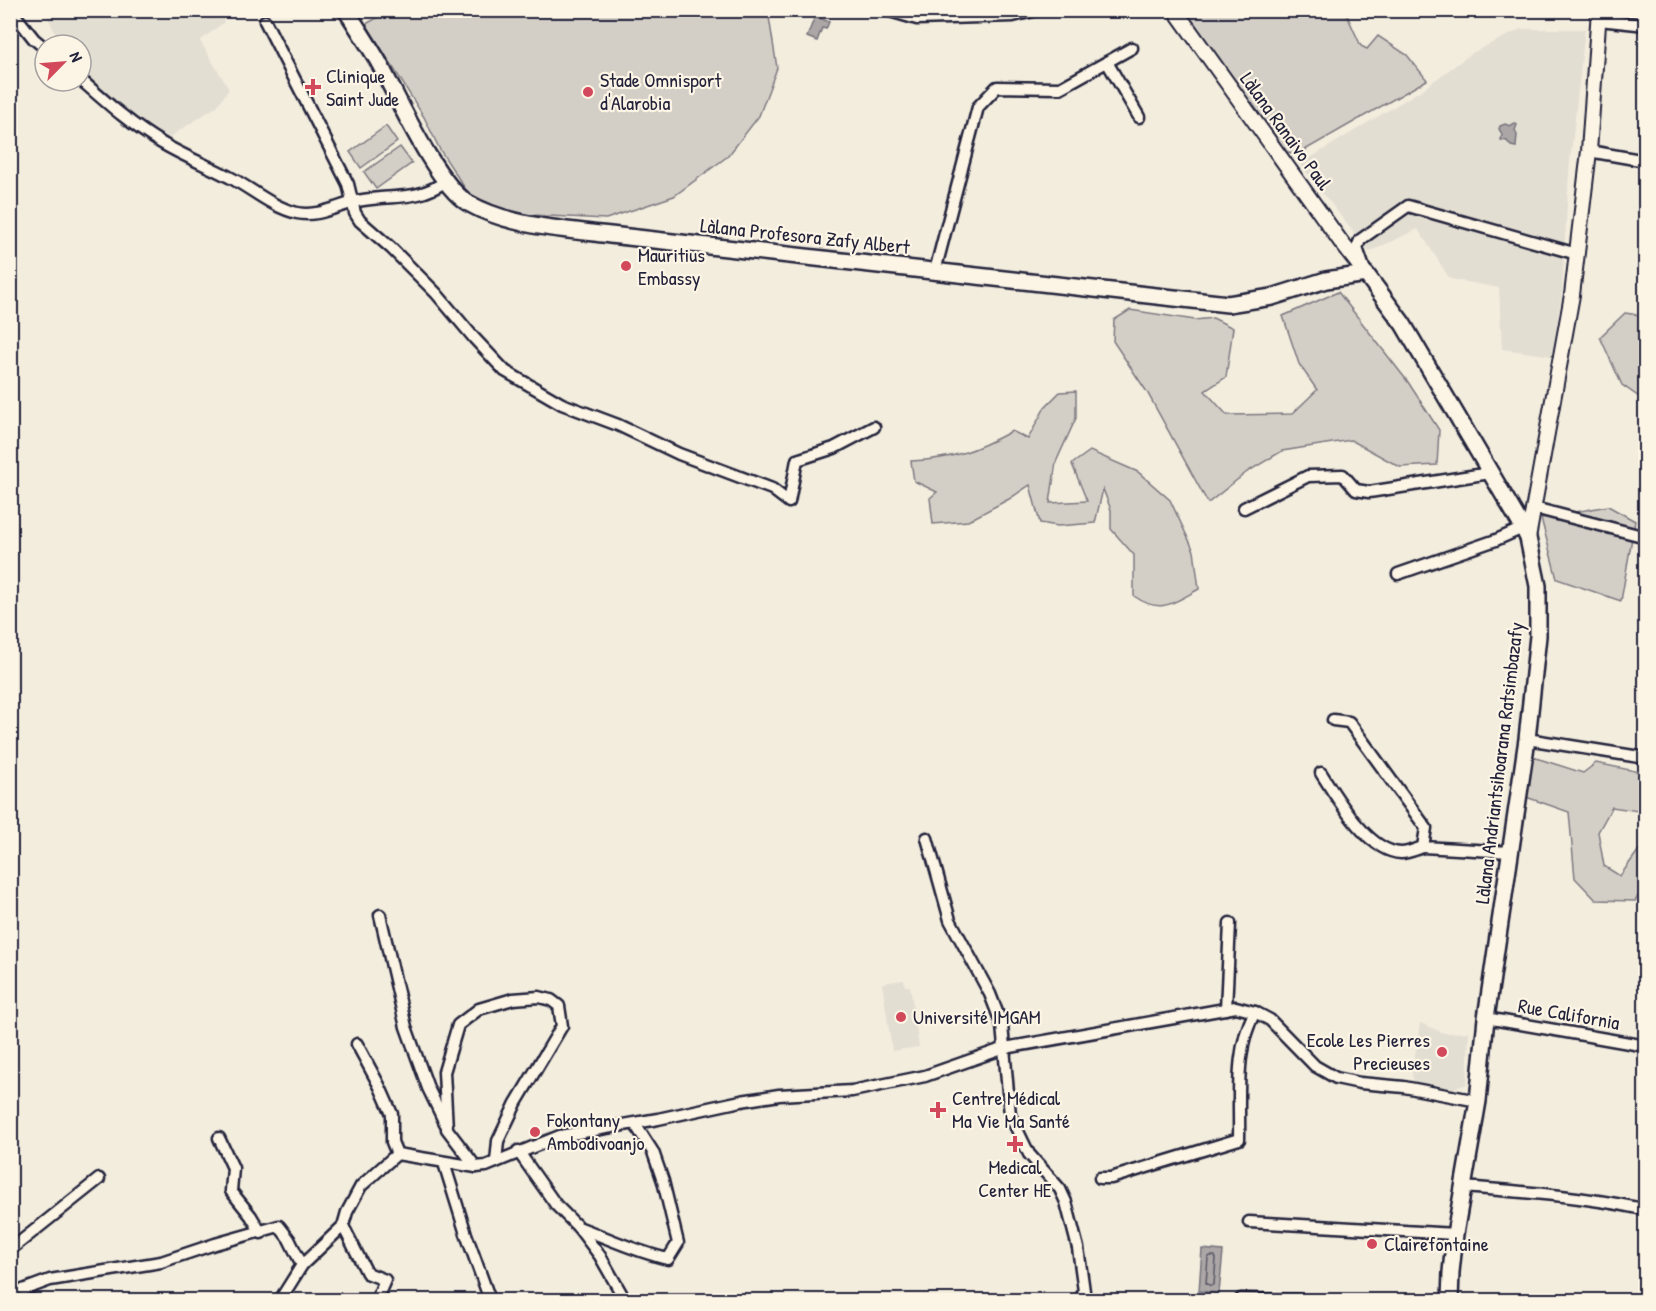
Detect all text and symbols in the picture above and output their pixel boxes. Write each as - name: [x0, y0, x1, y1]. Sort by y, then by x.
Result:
- north arrow: [33, 33, 93, 93]
- text: N: [65, 48, 89, 66]
- place label: Clinique Saint Jude: [326, 62, 399, 112]
- place label: Stade Omnisport d'Alarobia: [600, 66, 723, 116]
- street label: Làlana Ranaivo Paul: [1234, 66, 1339, 196]
- marker: Clinique Saint Jude: [304, 78, 322, 96]
- marker: Stade Omnisport d'Alarobia: [581, 85, 595, 99]
- street label: Làlana Profesora Zafy Albert: [699, 211, 912, 260]
- place label: Mauritius Embassy: [638, 241, 705, 291]
- marker: Mauritius Embassy: [619, 259, 633, 273]
- street label: Làlana Andriantsihoarana Ratsimbazafy: [1468, 621, 1529, 905]
- street label: Rue California: [1516, 991, 1622, 1036]
- place label: Université IMGAM: [913, 1003, 1041, 1030]
- marker: Université IMGAM: [894, 1010, 908, 1024]
- place label: Ecole Les Pierres Precieuses: [1307, 1026, 1430, 1076]
- marker: Ecole Les Pierres Precieuses: [1435, 1045, 1449, 1059]
- place label: Centre Médical Ma Vie Ma Santé: [952, 1084, 1070, 1134]
- marker: Centre Médical Ma Vie Ma Santé: [929, 1101, 947, 1119]
- place label: Fokontany Ambodivoanjo: [546, 1106, 645, 1156]
- marker: Fokontany Ambodivoanjo: [528, 1125, 542, 1139]
- marker: Medical Center HE: [1006, 1135, 1024, 1153]
- place label: Medical Center HE: [978, 1153, 1052, 1203]
- place label: Clairefontaine: [1384, 1230, 1489, 1257]
- marker: Clairefontaine: [1365, 1237, 1379, 1251]

